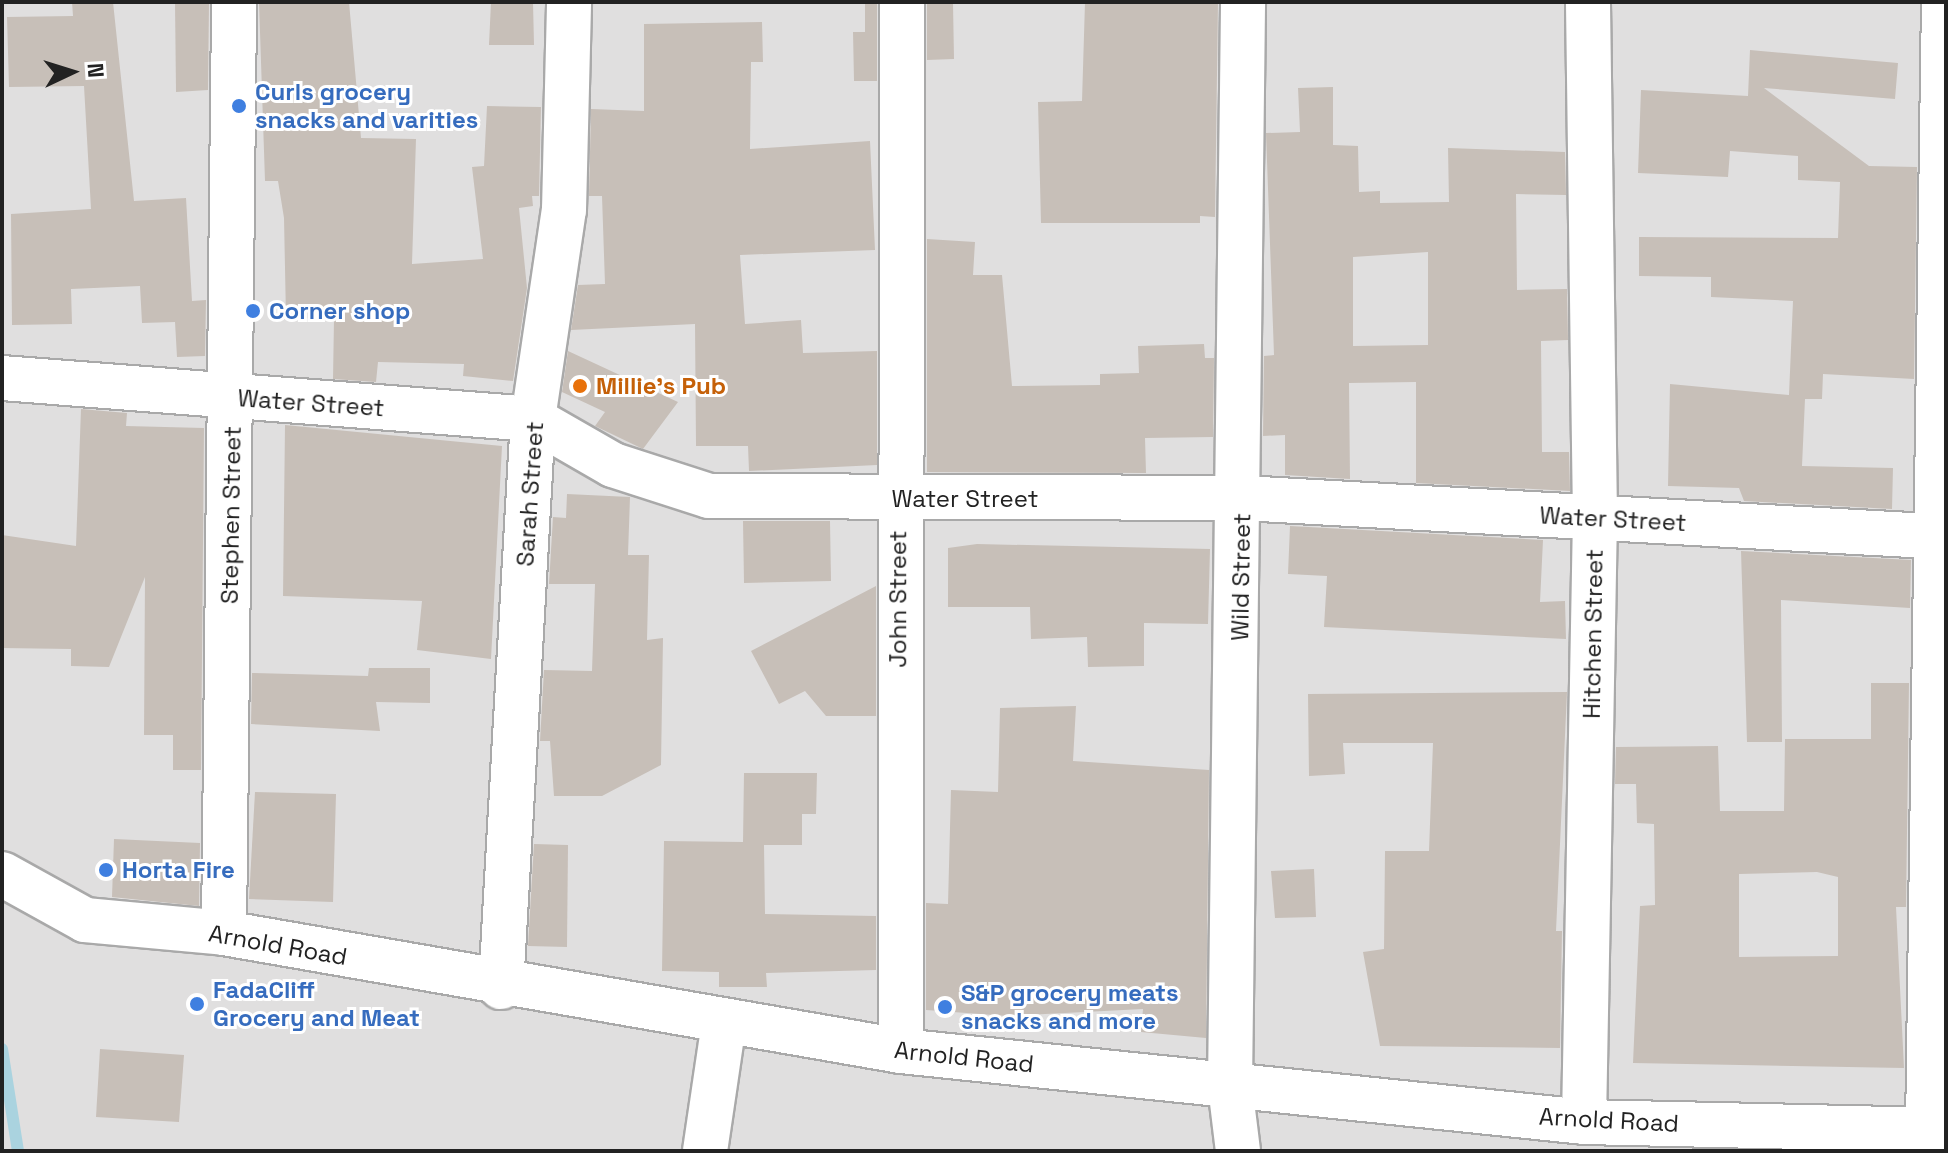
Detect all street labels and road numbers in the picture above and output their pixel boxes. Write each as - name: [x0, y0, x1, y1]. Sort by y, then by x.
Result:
- street label: Water Street: [237, 384, 385, 422]
- street label: Sarah Street: [511, 421, 549, 567]
- street label: Stephen Street: [215, 426, 247, 604]
- street label: Water Street: [891, 485, 1039, 513]
- street label: Water Street: [1539, 501, 1687, 537]
- street label: Wild Street: [1225, 513, 1257, 641]
- street label: John Street: [884, 530, 912, 668]
- street label: Hitchen Street: [1577, 549, 1609, 719]
- street label: Arnold Road: [207, 919, 349, 971]
- street label: Arnold Road: [893, 1035, 1035, 1079]
- street label: Arnold Road: [1538, 1102, 1680, 1138]

